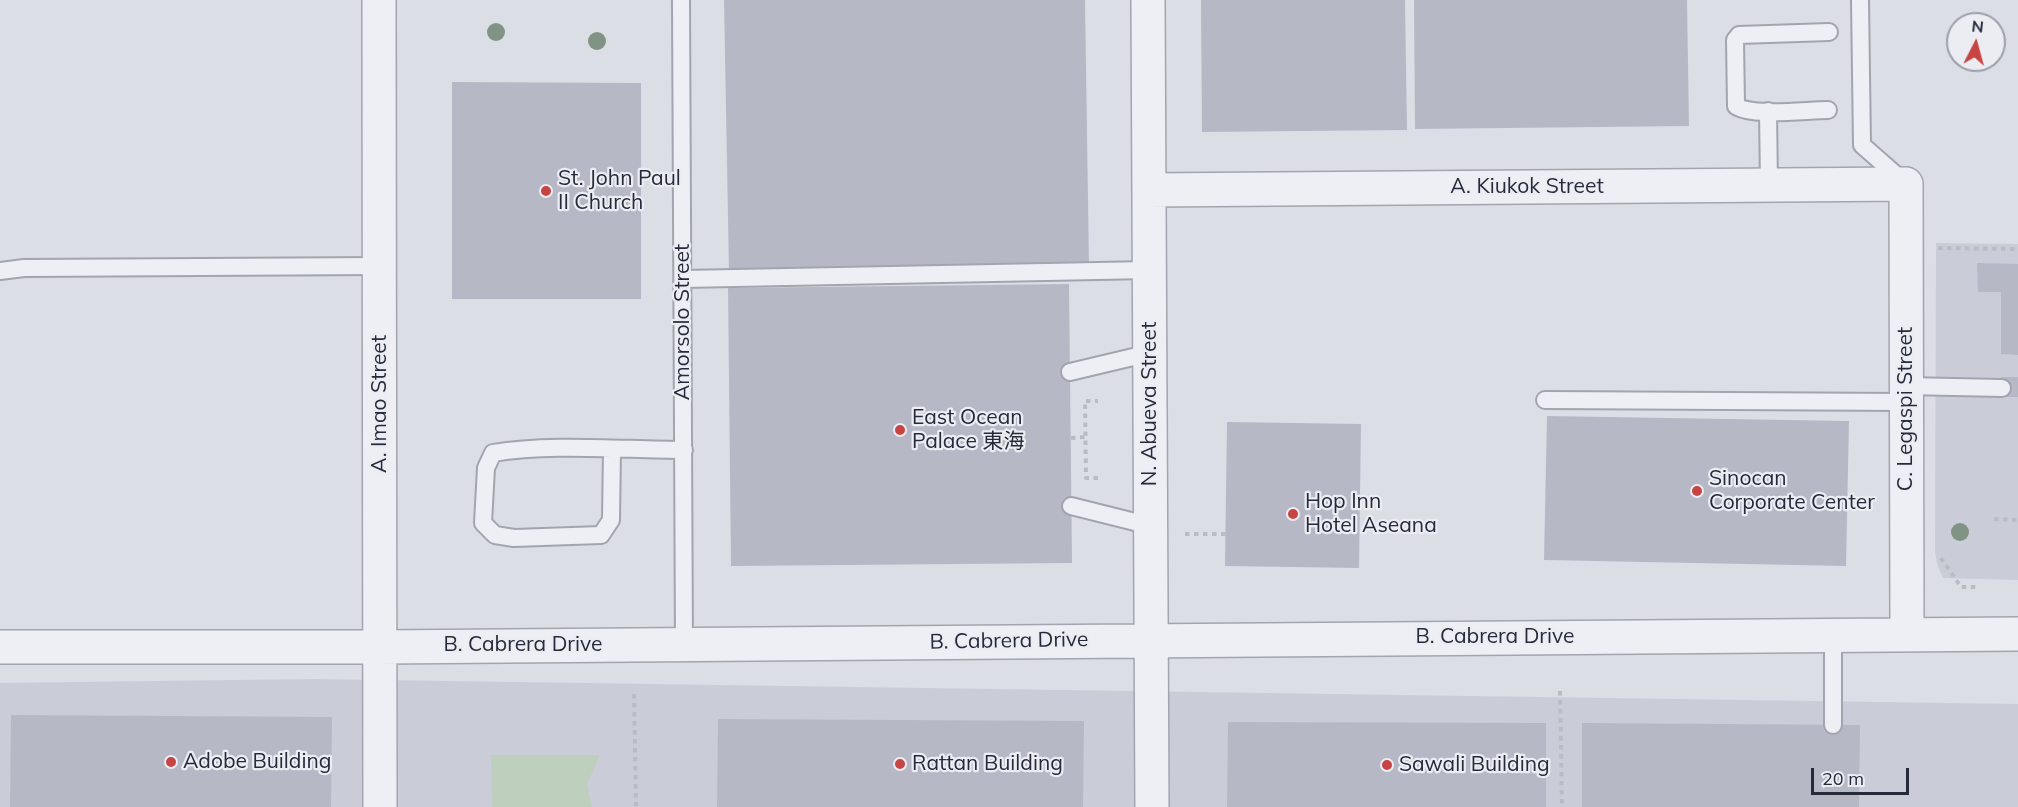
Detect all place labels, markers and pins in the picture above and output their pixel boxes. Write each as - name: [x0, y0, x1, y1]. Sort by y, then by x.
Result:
- place label: St. John Paul II Church: [558, 166, 681, 216]
- marker: St. John Paul II Church: [539, 184, 553, 198]
- place label: East Ocean Palace 東海: [912, 405, 1024, 455]
- marker: East Ocean Palace 東海: [893, 423, 907, 437]
- place label: Sinocan Corporate Center: [1709, 466, 1875, 516]
- marker: Sinocan Corporate Center: [1690, 484, 1704, 498]
- place label: Hop Inn Hotel Aseana: [1305, 489, 1437, 539]
- marker: Hop Inn Hotel Aseana: [1286, 507, 1300, 521]
- place label: Adobe Building: [183, 749, 331, 775]
- place label: Rattan Building: [912, 751, 1063, 777]
- place label: Sawali Building: [1399, 752, 1550, 778]
- marker: Adobe Building: [164, 755, 178, 769]
- marker: Rattan Building: [893, 757, 907, 771]
- marker: Sawali Building: [1380, 758, 1394, 772]

